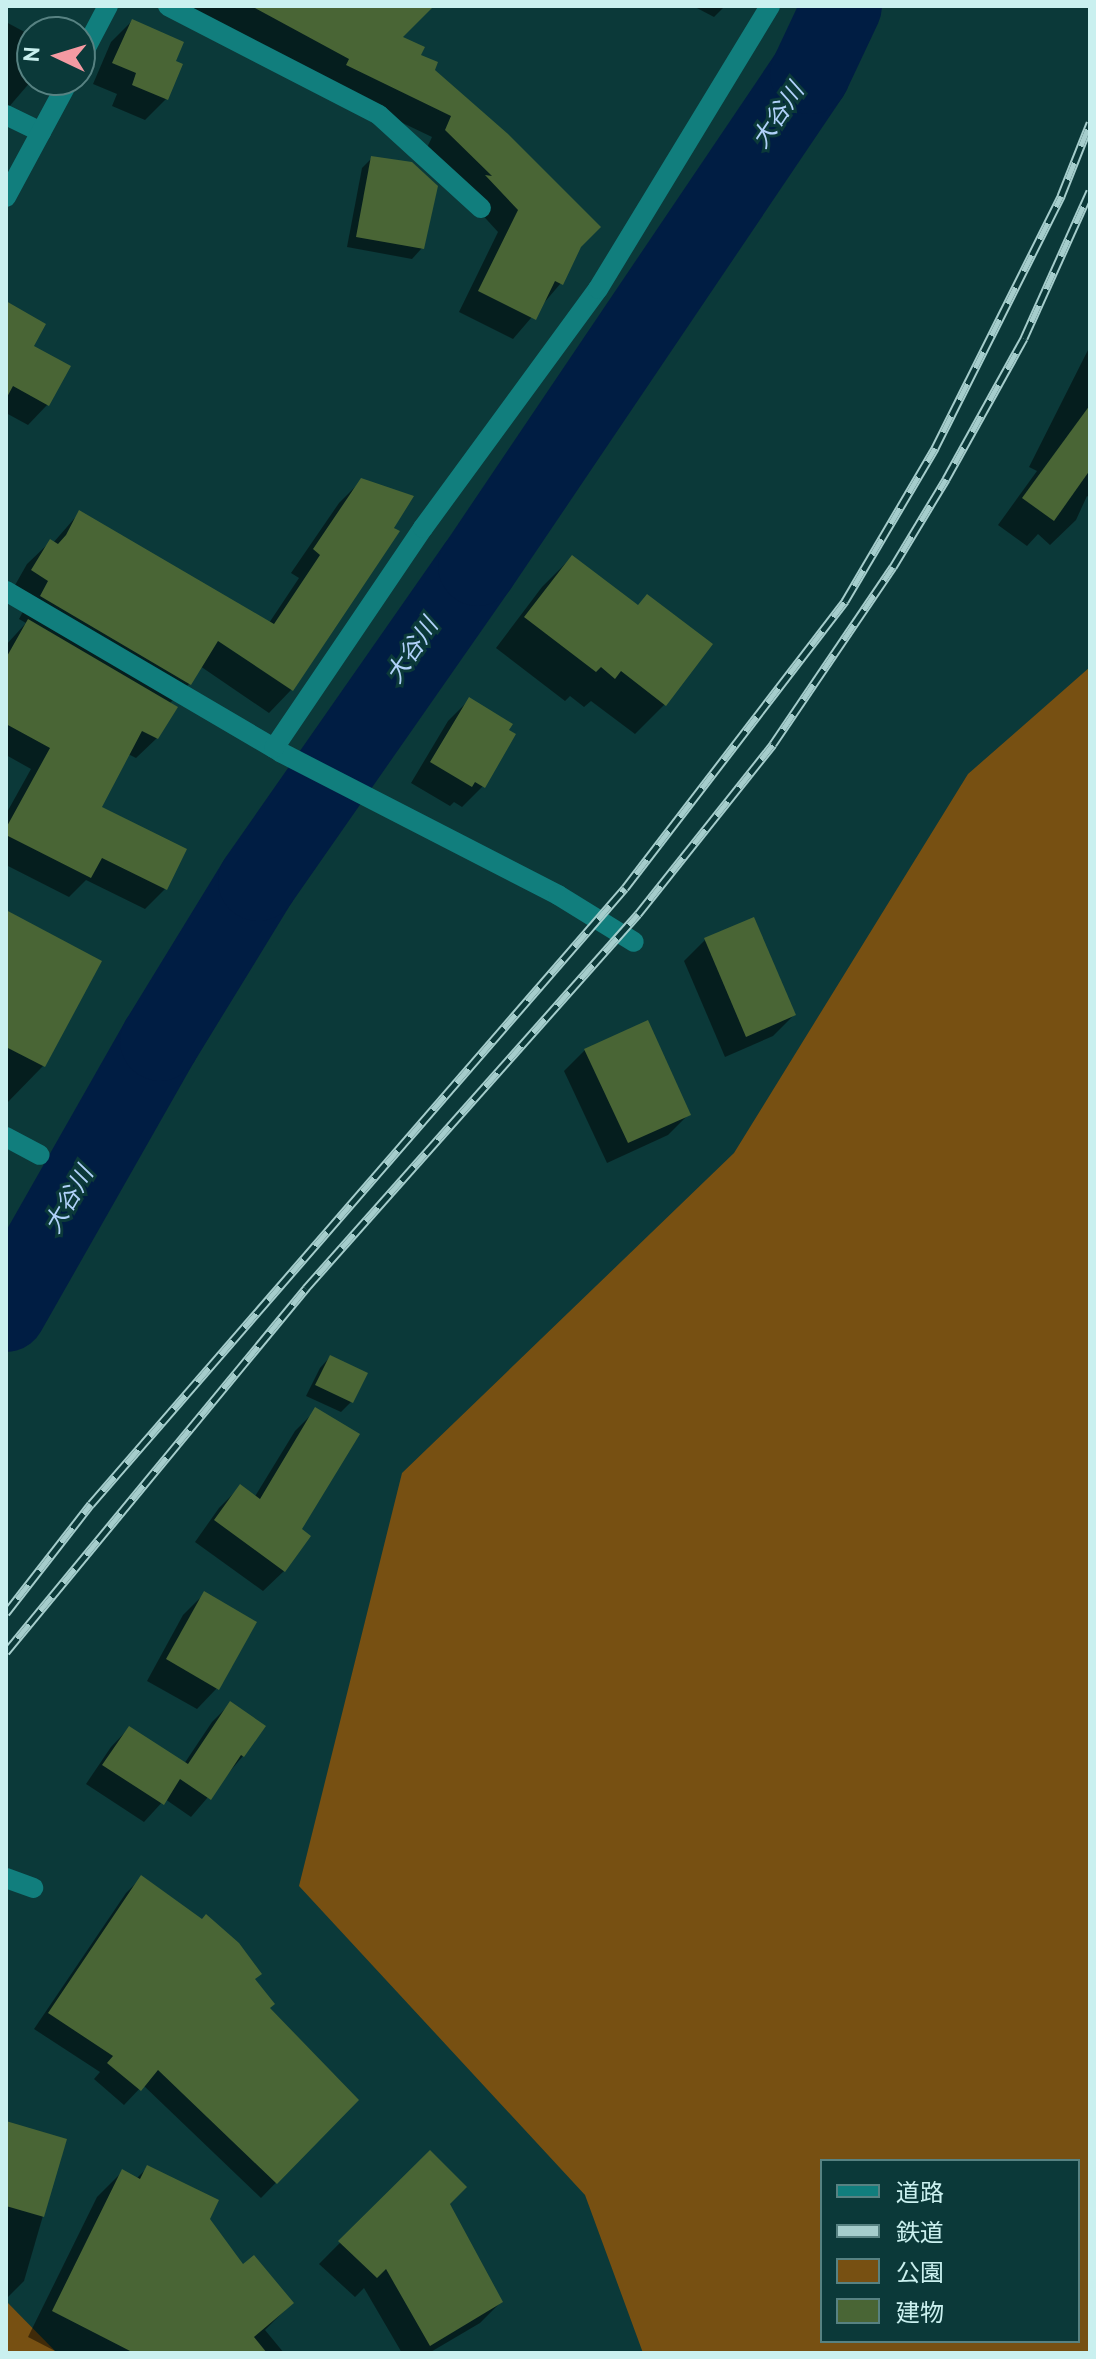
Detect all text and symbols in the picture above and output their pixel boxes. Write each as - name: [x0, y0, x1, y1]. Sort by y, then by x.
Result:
- north arrow: [16, 16, 96, 96]
- text: N: [20, 46, 48, 63]
- water label: 大谷川: [748, 79, 812, 155]
- water label: 大谷川: [382, 614, 446, 690]
- water label: 大谷川: [41, 1163, 101, 1239]
- legend: [820, 2159, 1080, 2343]
- text: 道路: [896, 2180, 944, 2210]
- text: 鉄道: [896, 2220, 944, 2250]
- text: 公園: [896, 2260, 944, 2290]
- text: 建物: [896, 2300, 944, 2330]

